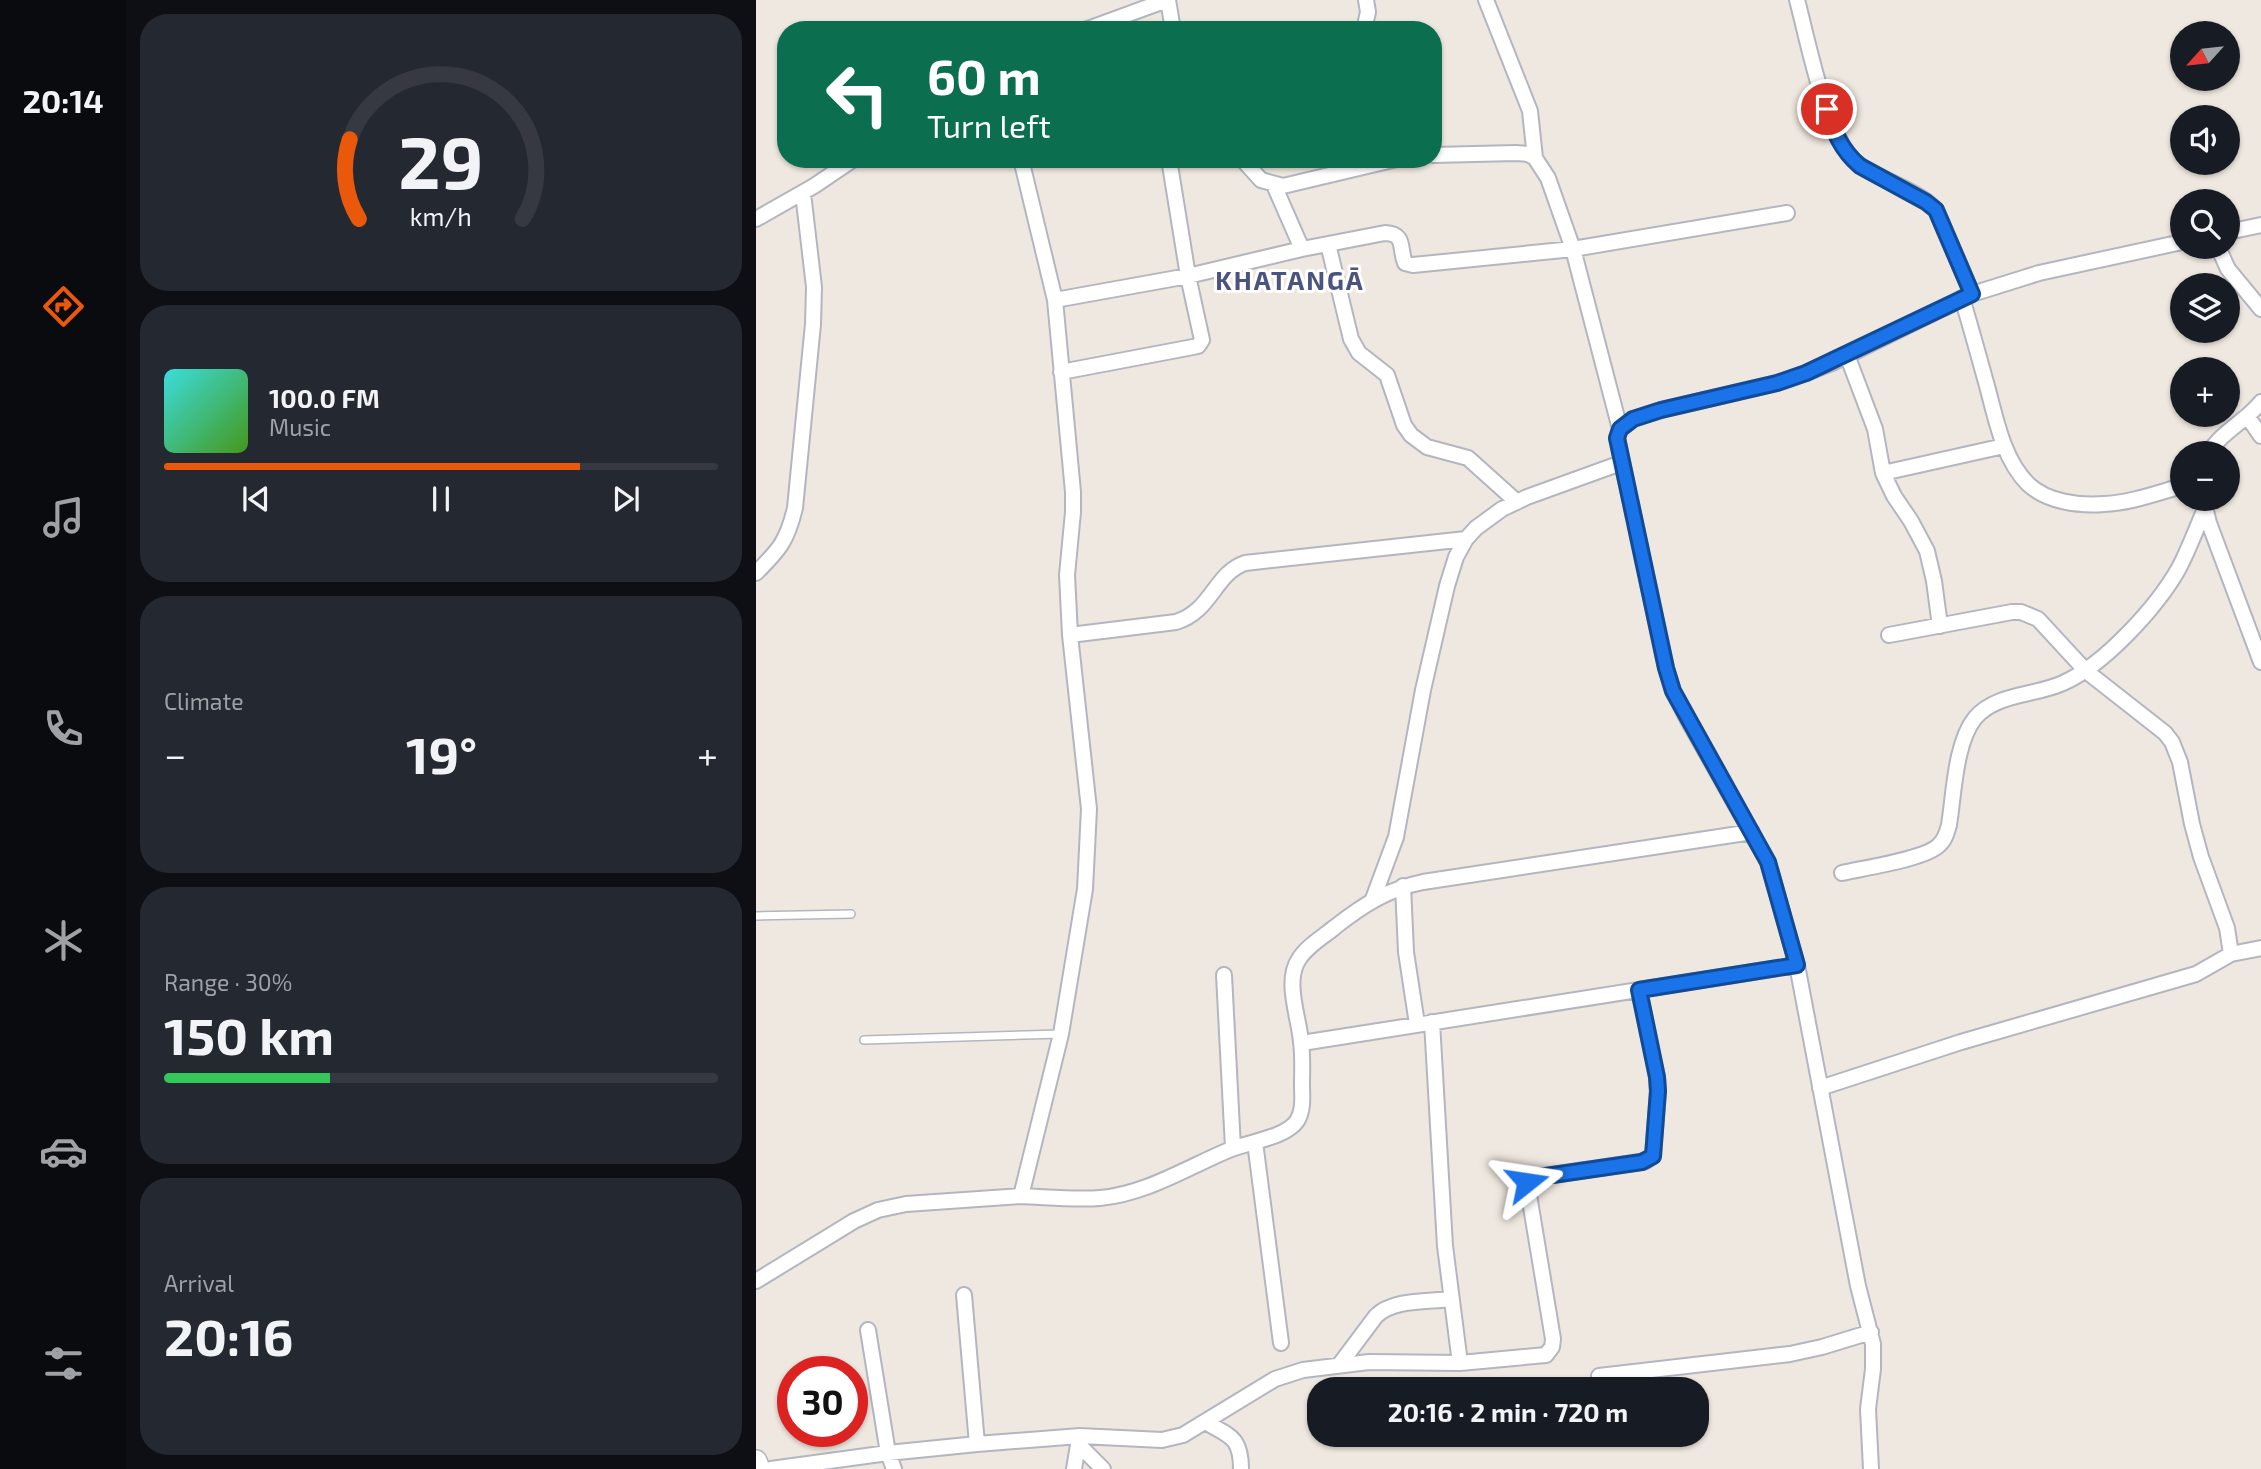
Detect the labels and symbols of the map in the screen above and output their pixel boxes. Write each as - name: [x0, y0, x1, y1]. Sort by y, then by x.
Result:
- north arrow: [2170, 21, 2240, 91]
- pin: [1797, 79, 1857, 139]
- district label: KHATANGĀ: [1215, 264, 1365, 295]
- position arrow: [1490, 1145, 1564, 1219]
- speed limit sign: 30: [777, 1356, 868, 1447]

